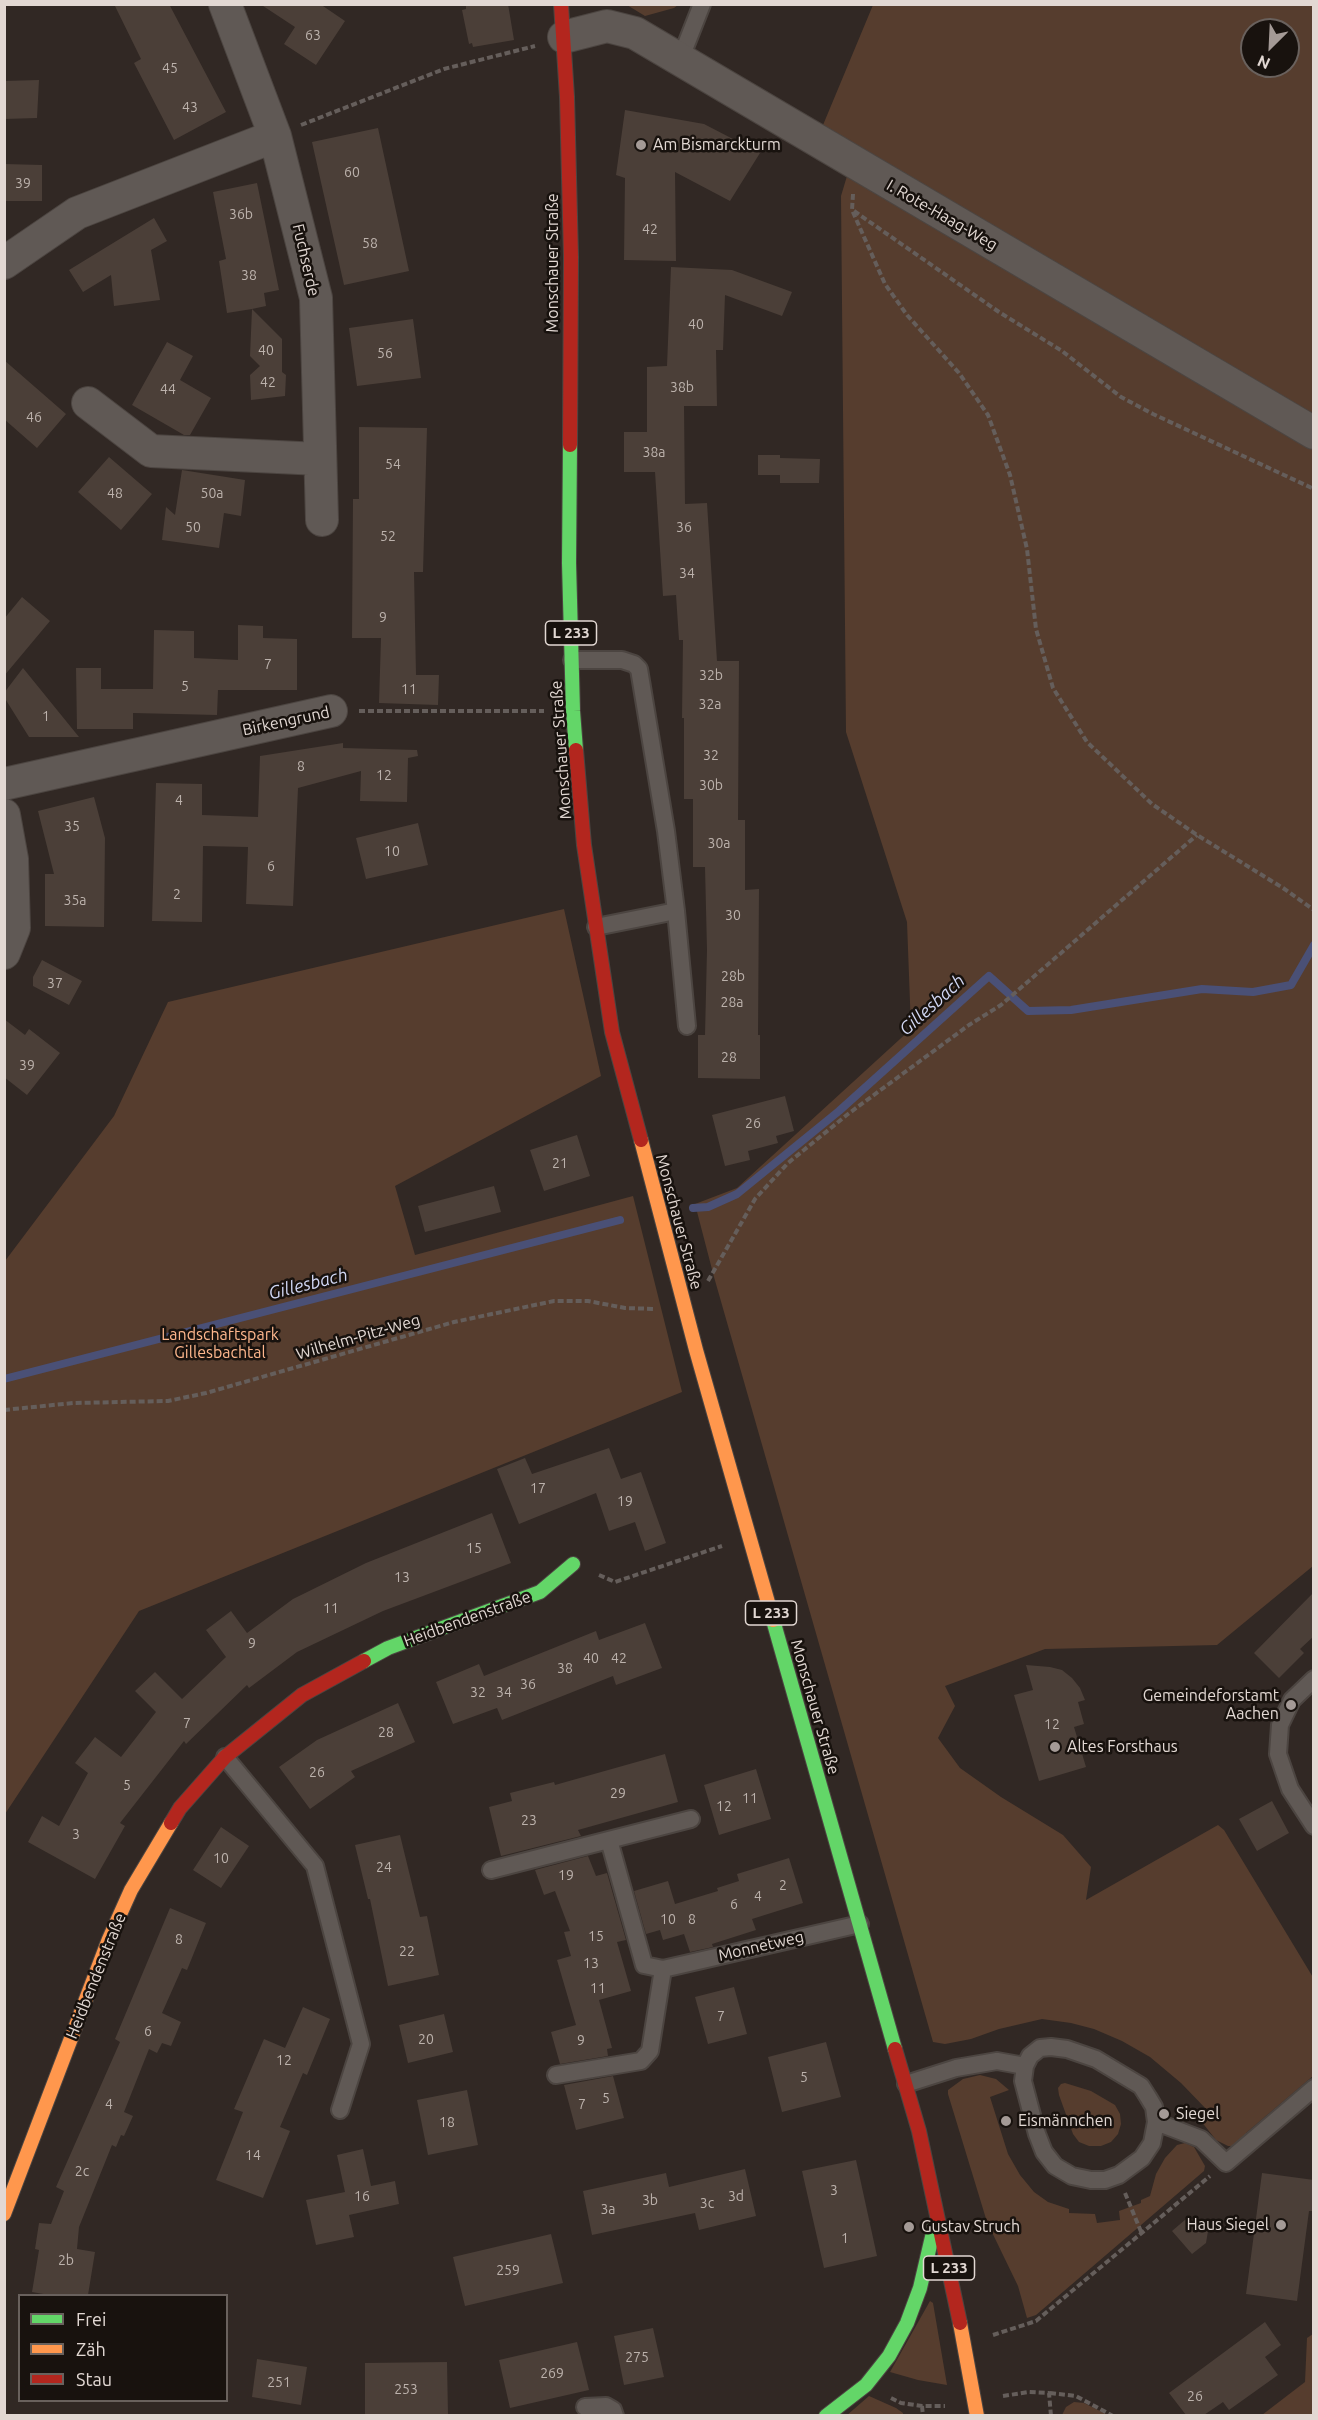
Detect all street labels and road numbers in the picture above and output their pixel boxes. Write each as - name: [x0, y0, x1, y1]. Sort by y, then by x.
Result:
- street label: I. Rote-Haag-Weg: [883, 176, 1001, 254]
- street label: Monschauer Straße: [543, 193, 563, 333]
- street label: Fuchserde: [288, 222, 324, 298]
- road number: L 233: [546, 621, 596, 645]
- street label: Monschauer Straße: [547, 680, 575, 820]
- street label: Birkengrund: [241, 702, 331, 740]
- street label: Monschauer Straße: [652, 1152, 706, 1292]
- street label: Wilhelm-Pitz-Weg: [294, 1310, 422, 1364]
- street label: Heidbendenstraße: [401, 1587, 533, 1651]
- road number: L 233: [746, 1601, 796, 1625]
- street label: Monschauer Straße: [787, 1637, 843, 1777]
- street label: Heidbendenstraße: [62, 1910, 130, 2042]
- street label: Monnetweg: [716, 1927, 806, 1965]
- road number: L 233: [924, 2256, 974, 2280]

